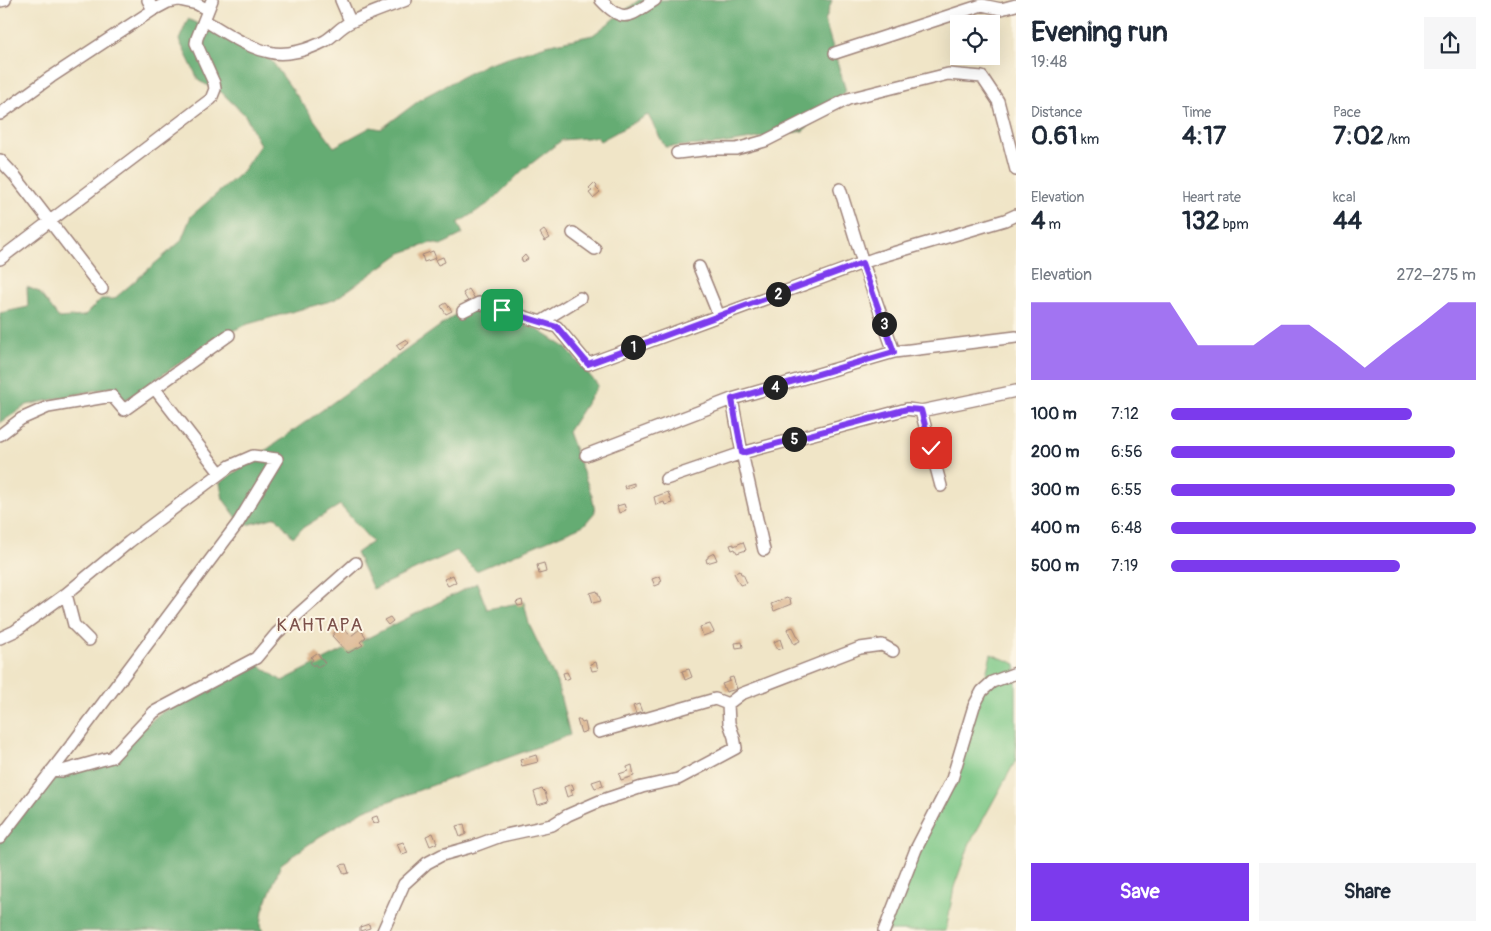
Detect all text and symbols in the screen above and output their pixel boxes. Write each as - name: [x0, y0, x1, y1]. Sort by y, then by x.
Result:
- map controls: [950, 15, 1000, 65]
- button: locate: [950, 15, 1000, 65]
- text: Evening run: [1031, 15, 1168, 50]
- button: share: [1424, 17, 1476, 69]
- text: 19:48: [1031, 52, 1067, 72]
- text: Distance: [1031, 104, 1082, 121]
- text: Time: [1182, 104, 1211, 121]
- text: Pace: [1333, 104, 1361, 121]
- text: 0.61: [1031, 121, 1078, 152]
- text: 4:17: [1182, 121, 1226, 152]
- text: 7:02: [1333, 121, 1384, 152]
- text: km: [1078, 131, 1099, 148]
- text: /km: [1384, 131, 1410, 148]
- text: Elevation: [1031, 189, 1084, 206]
- text: Heart rate: [1182, 189, 1241, 206]
- text: kcal: [1333, 189, 1356, 206]
- text: 4: [1031, 206, 1046, 237]
- text: 132: [1182, 206, 1220, 237]
- text: 44: [1333, 206, 1362, 237]
- text: m: [1046, 216, 1061, 233]
- text: bpm: [1220, 216, 1249, 233]
- text: Elevation: [1031, 265, 1092, 285]
- text: 272–275 m: [1396, 265, 1476, 285]
- pin: 2: [766, 282, 790, 306]
- text: 2: [775, 286, 782, 303]
- pin: [481, 289, 523, 331]
- icon: arrive: [488, 296, 516, 324]
- pin: 3: [872, 312, 896, 336]
- text: 3: [881, 316, 888, 333]
- pin: 1: [620, 334, 646, 360]
- text: 1: [631, 339, 636, 356]
- pin: 4: [762, 374, 788, 400]
- text: 4: [771, 379, 780, 396]
- text: 100 m: [1031, 404, 1077, 424]
- text: 7:12: [1111, 404, 1139, 424]
- pin: 5: [782, 426, 806, 452]
- pin: [910, 427, 952, 469]
- text: 5: [791, 431, 798, 448]
- icon: check: [917, 434, 945, 462]
- text: 200 m: [1031, 442, 1079, 462]
- text: 6:56: [1111, 442, 1143, 462]
- text: 300 m: [1031, 480, 1079, 500]
- text: 6:55: [1111, 480, 1142, 500]
- text: 400 m: [1031, 518, 1080, 538]
- text: 6:48: [1111, 518, 1142, 538]
- text: 500 m: [1031, 556, 1079, 576]
- text: 7:19: [1111, 556, 1138, 576]
- district label: КАНТАРА: [277, 613, 363, 637]
- button: Save: [1031, 863, 1249, 921]
- button: Share: [1259, 863, 1476, 921]

